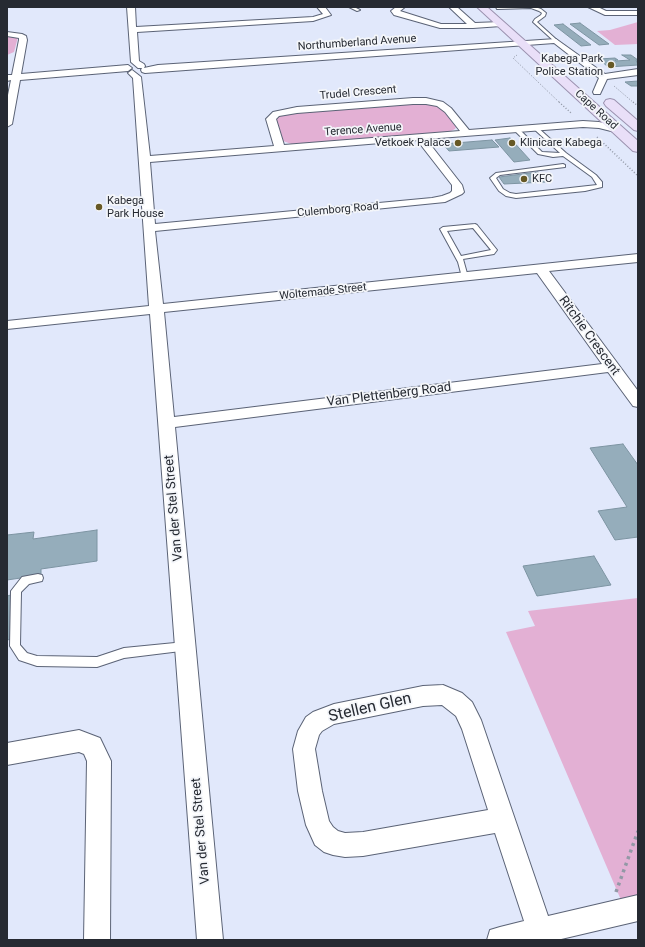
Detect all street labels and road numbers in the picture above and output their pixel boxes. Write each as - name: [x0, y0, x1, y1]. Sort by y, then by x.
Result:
- street label: Northumberland Avenue: [297, 32, 417, 54]
- street label: Trudel Crescent: [319, 83, 397, 103]
- street label: Cape Road: [572, 87, 620, 133]
- street label: Terence Avenue: [324, 121, 402, 139]
- street label: Culemborg Road: [297, 200, 379, 220]
- street label: Woltemade Street: [279, 281, 367, 303]
- street label: Ritchie Crescent: [555, 293, 623, 379]
- street label: Van Plettenberg Road: [326, 380, 452, 410]
- street label: Van der Stel Street: [162, 454, 186, 562]
- street label: Stellen Glen: [327, 689, 413, 727]
- street label: Van der Stel Street: [189, 777, 213, 885]

